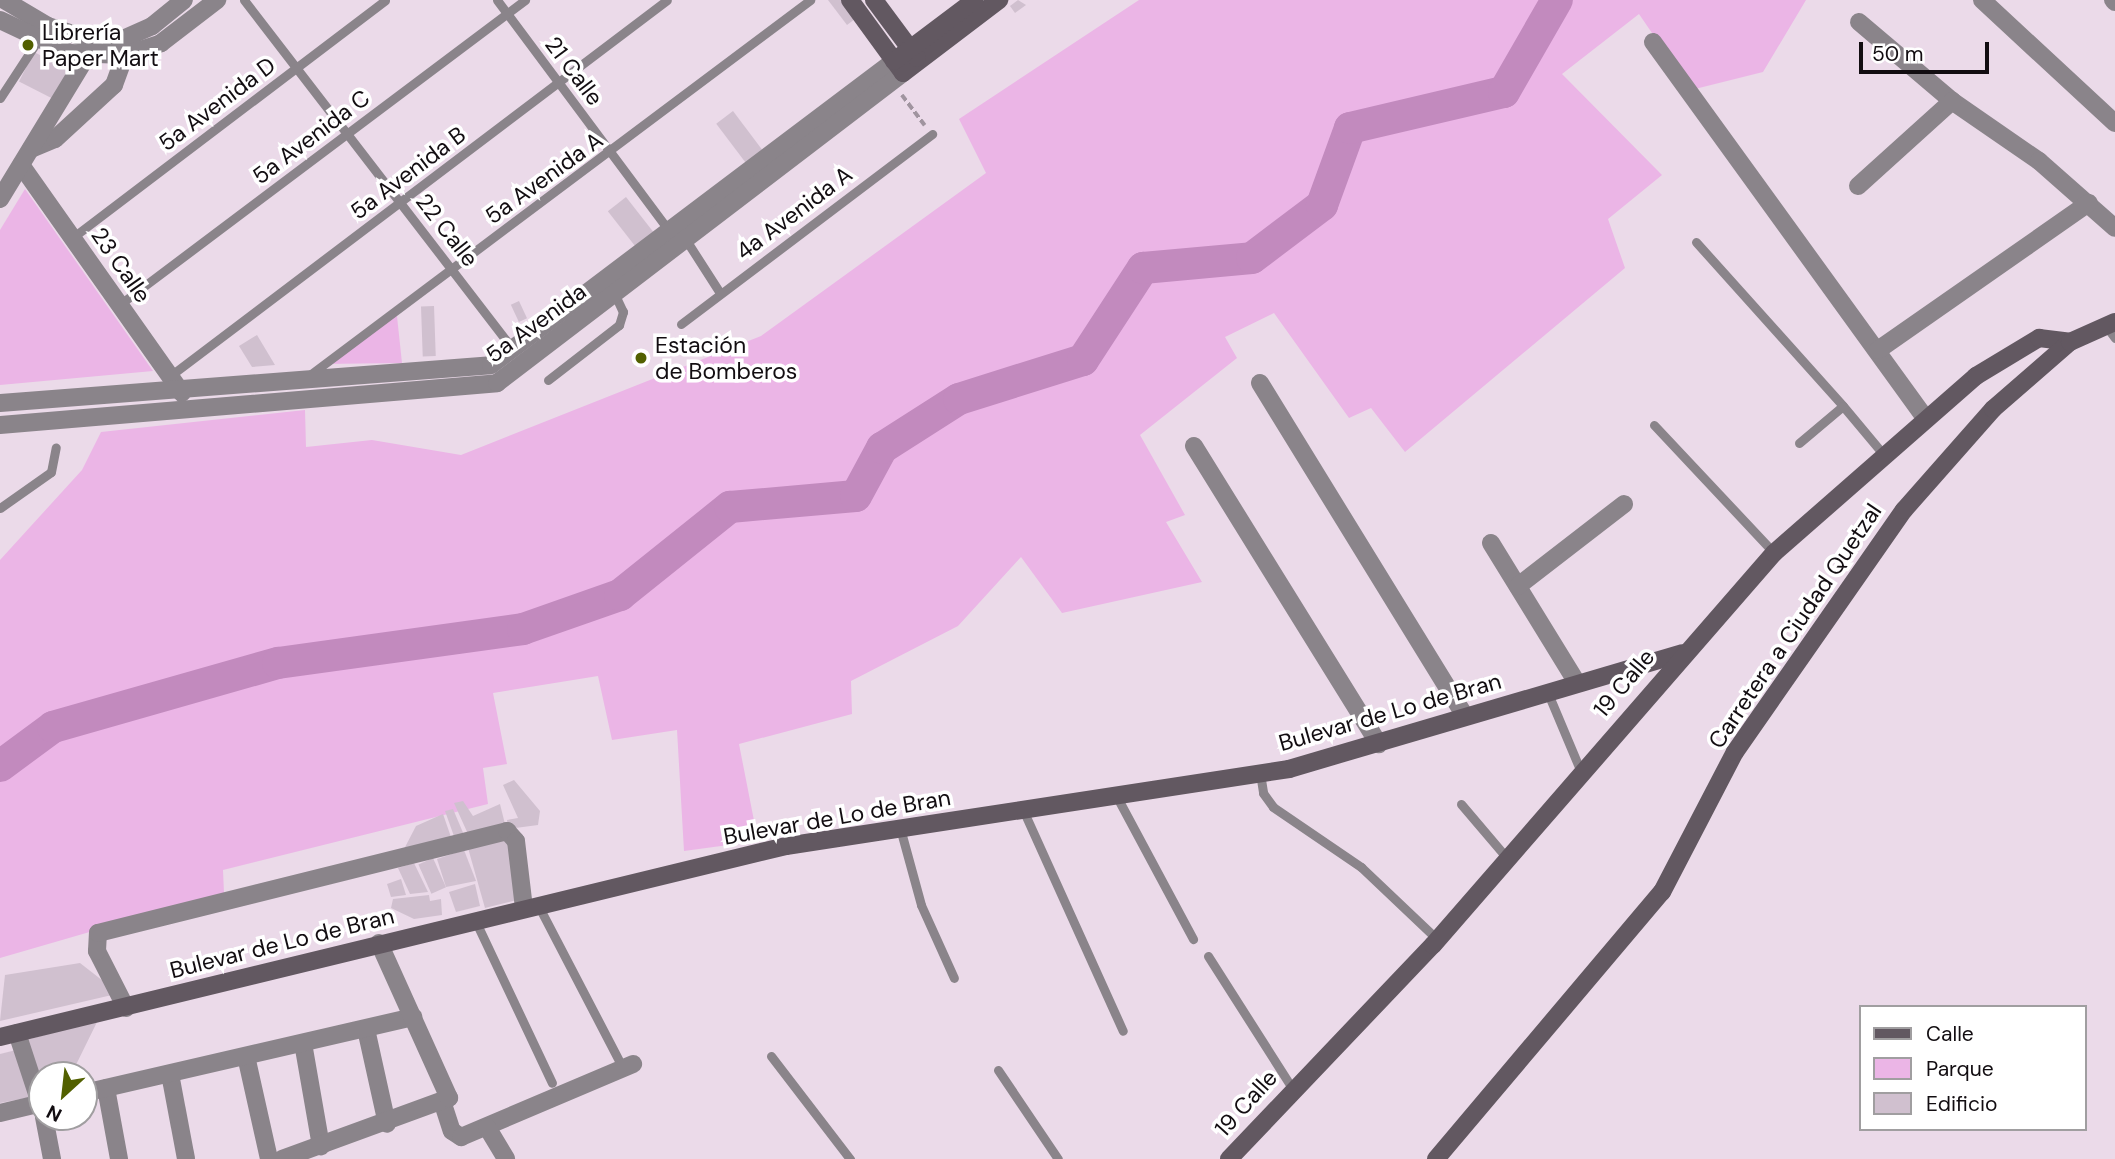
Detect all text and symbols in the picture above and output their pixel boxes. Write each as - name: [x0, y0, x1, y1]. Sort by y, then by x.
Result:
- place label: Librería Paper Mart: [42, 18, 159, 72]
- scale bar: [1863, 28, 1993, 72]
- street label: 21 Calle: [539, 31, 609, 111]
- marker: Librería Paper Mart: [20, 37, 36, 53]
- text: 50 m: [1872, 40, 1923, 68]
- street label: 5a Avenida D: [153, 51, 281, 157]
- street label: 5a Avenida C: [247, 84, 375, 190]
- street label: 5a Avenida B: [345, 121, 471, 225]
- street label: 5a Avenida A: [480, 126, 608, 230]
- street label: 4a Avenida A: [730, 160, 858, 266]
- street label: 22 Calle: [410, 188, 484, 272]
- street label: 23 Calle: [85, 222, 157, 308]
- street label: 5a Avenida: [481, 277, 591, 369]
- place label: Estación de Bomberos: [655, 331, 797, 385]
- marker: Estación de Bomberos: [633, 350, 649, 366]
- street label: Carretera a Ciudad Quetzal: [1703, 498, 1887, 754]
- street label: 19 Calle: [1588, 643, 1660, 723]
- street label: Bulevar de Lo de Bran: [1276, 667, 1504, 757]
- street label: Bulevar de Lo de Bran: [721, 783, 953, 851]
- street label: Bulevar de Lo de Bran: [167, 902, 397, 984]
- legend: [1860, 1005, 2087, 1131]
- text: Calle: [1926, 1020, 1974, 1048]
- text: Parque: [1926, 1055, 1994, 1083]
- north arrow: [28, 1061, 98, 1131]
- street label: 19 Calle: [1209, 1064, 1283, 1142]
- text: Edificio: [1926, 1090, 1997, 1118]
- text: N: [42, 1099, 66, 1128]

